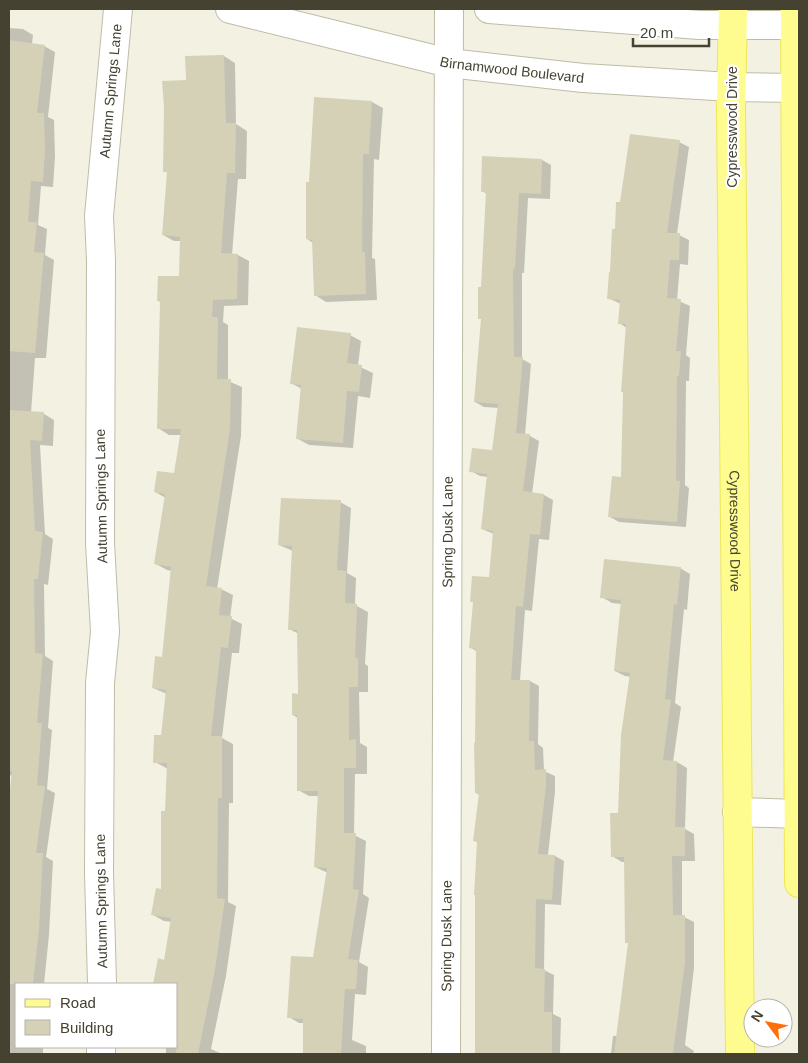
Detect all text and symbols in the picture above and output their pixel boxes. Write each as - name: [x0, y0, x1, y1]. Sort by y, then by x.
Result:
- scale bar: [633, 15, 709, 47]
- street label: Autumn Springs Lane: [96, 23, 125, 159]
- text: 20 m: [640, 24, 673, 41]
- street label: Birnamwood Boulevard: [438, 53, 585, 86]
- street label: Cypresswood Drive: [724, 66, 740, 188]
- street label: Autumn Springs Lane: [92, 428, 110, 563]
- street label: Cypresswood Drive: [726, 470, 744, 592]
- street label: Spring Dusk Lane: [439, 476, 456, 588]
- street label: Autumn Springs Lane: [92, 833, 110, 968]
- street label: Spring Dusk Lane: [438, 880, 454, 992]
- legend: [15, 983, 178, 1048]
- text: Road: [60, 994, 96, 1011]
- north arrow: [743, 998, 793, 1048]
- text: N: [748, 1008, 766, 1025]
- text: Building: [60, 1019, 113, 1036]

